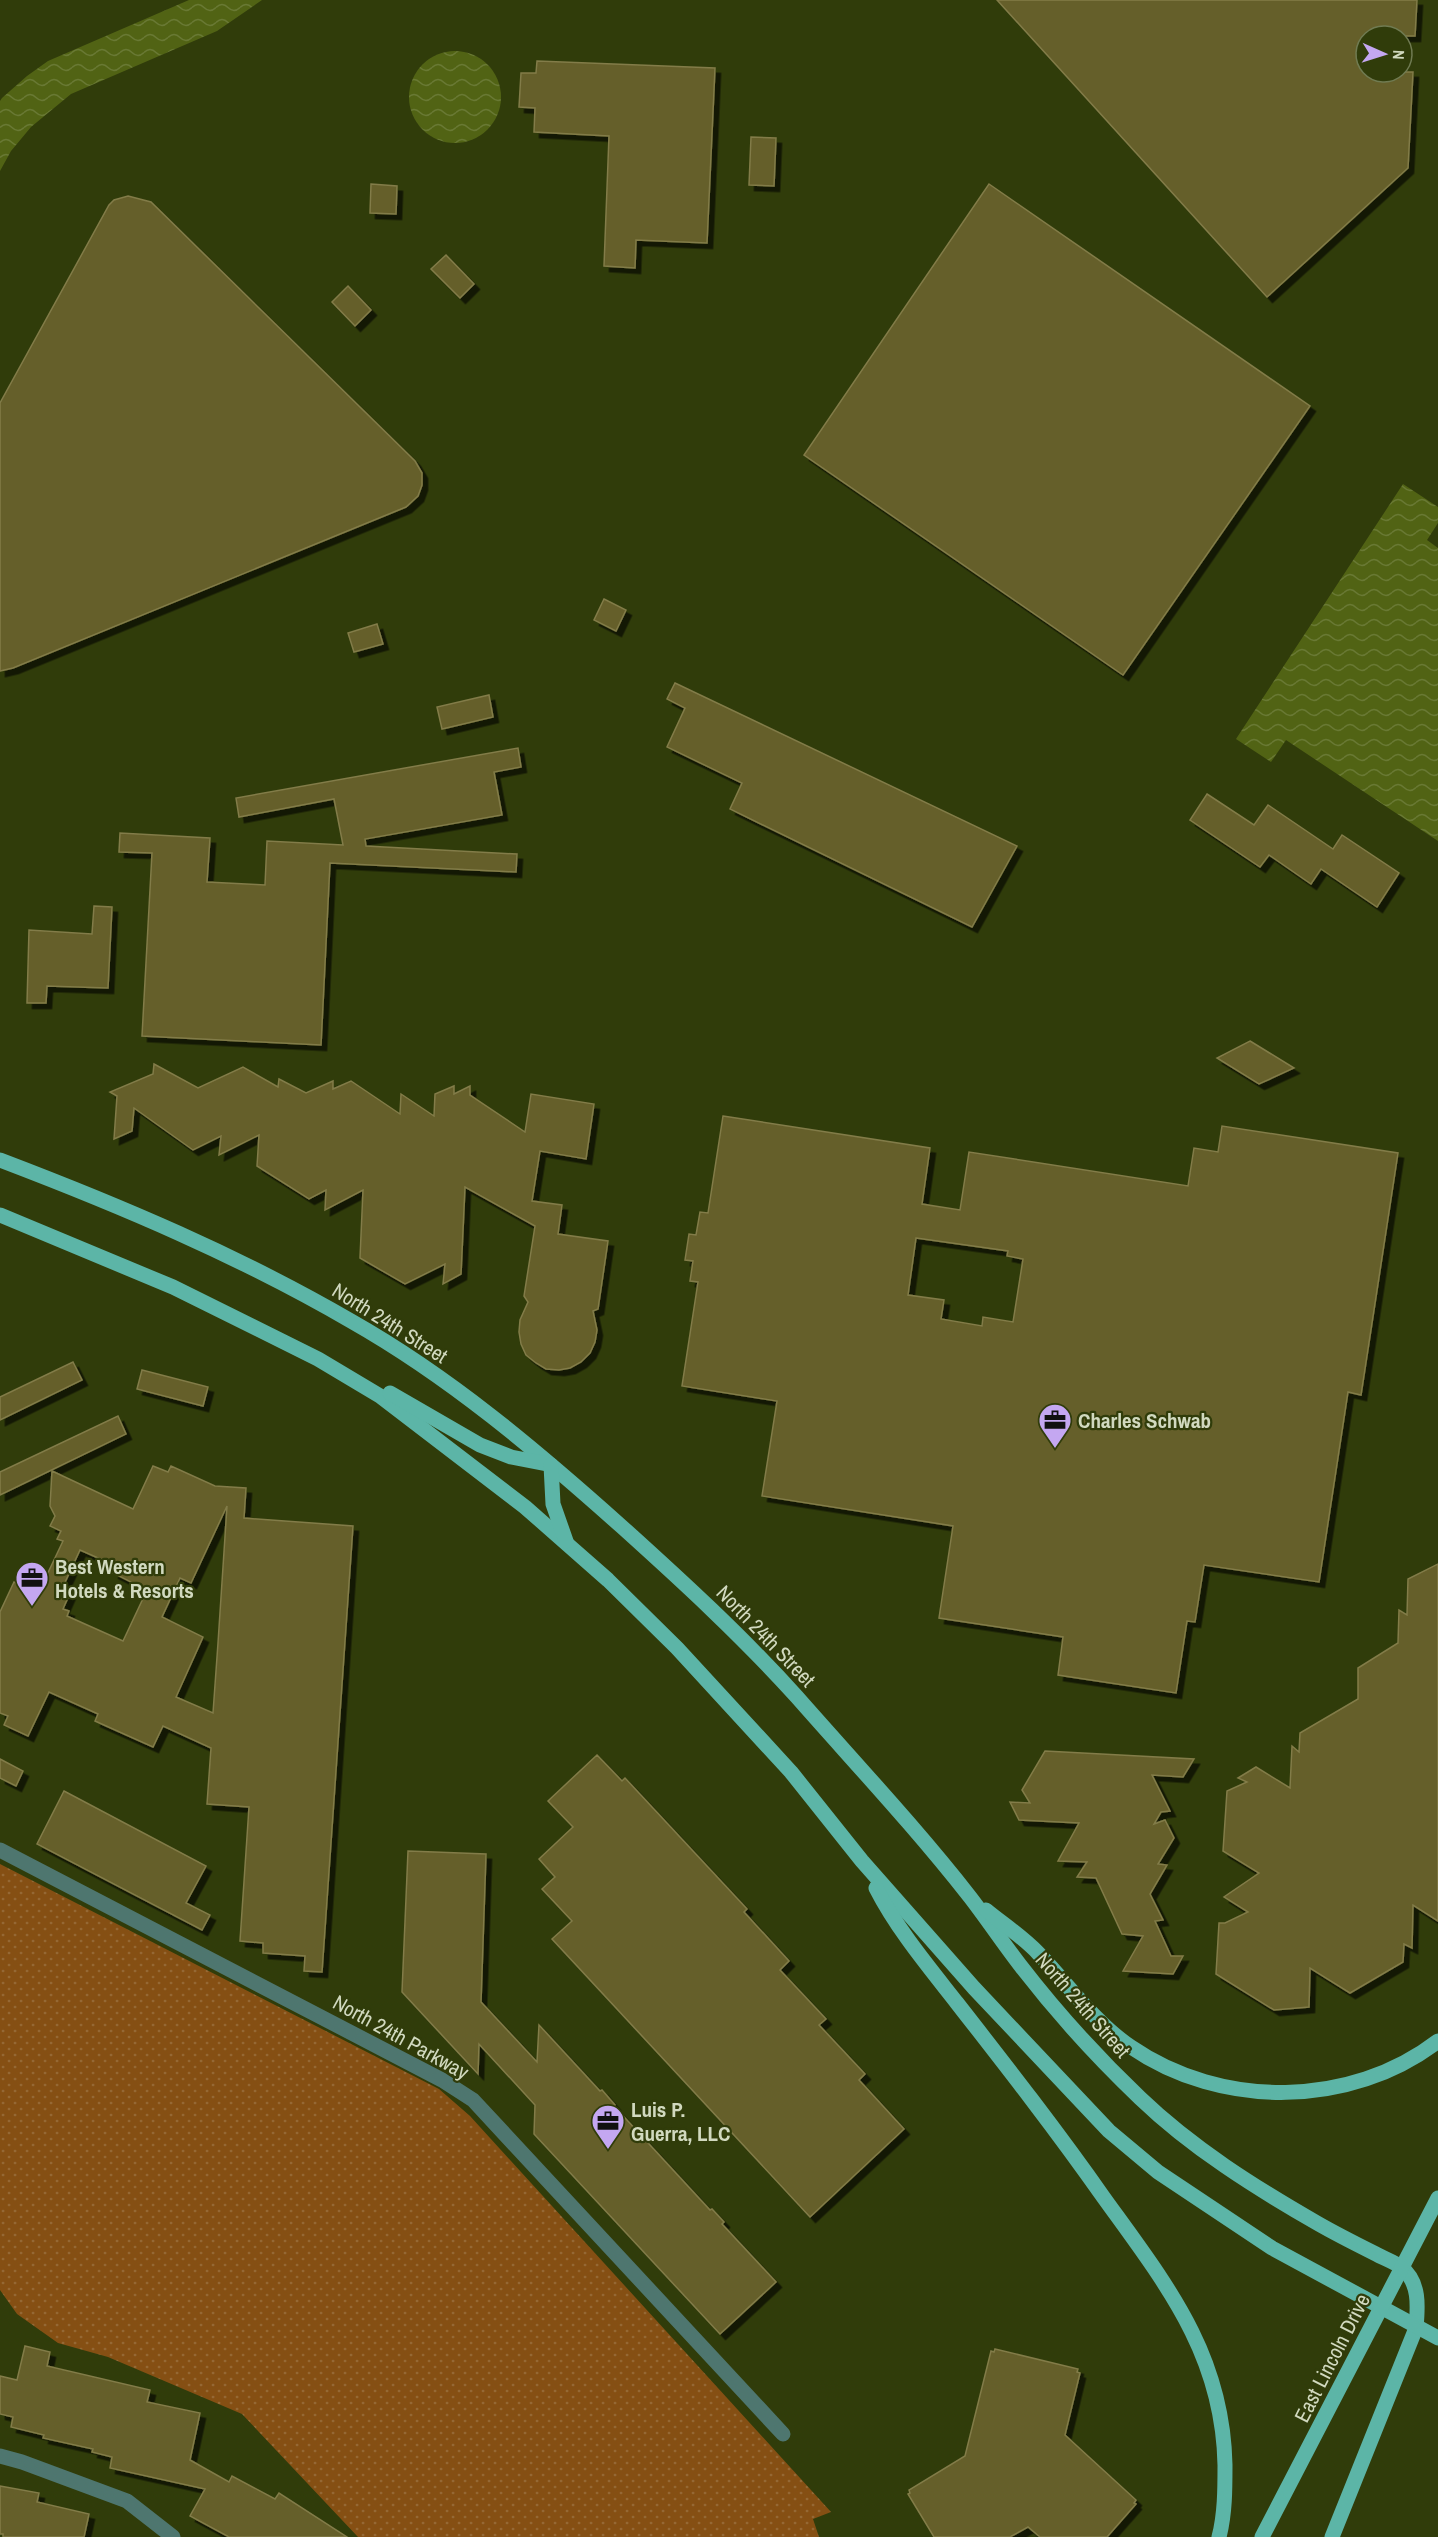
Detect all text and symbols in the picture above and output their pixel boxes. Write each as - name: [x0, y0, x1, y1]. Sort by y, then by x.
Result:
- north arrow: [1354, 24, 1414, 84]
- text: N: [1388, 49, 1410, 60]
- street label: North 24th Street: [327, 1276, 453, 1370]
- office icon: Charles Schwab: [1037, 1402, 1073, 1449]
- place label: Charles Schwab: [1078, 1406, 1211, 1435]
- place label: Best Western Hotels & Resorts: [55, 1552, 194, 1605]
- office icon: Best Western Hotels & Resorts: [14, 1560, 50, 1607]
- street label: North 24th Street: [710, 1579, 822, 1693]
- street label: North 24th Street: [1029, 1946, 1137, 2064]
- street label: North 24th Parkway: [328, 1988, 474, 2087]
- place label: Luis P. Guerra, LLC: [631, 2095, 731, 2148]
- office icon: Luis P. Guerra, LLC: [590, 2103, 626, 2150]
- street label: East Lincoln Drive: [1287, 2289, 1377, 2427]

